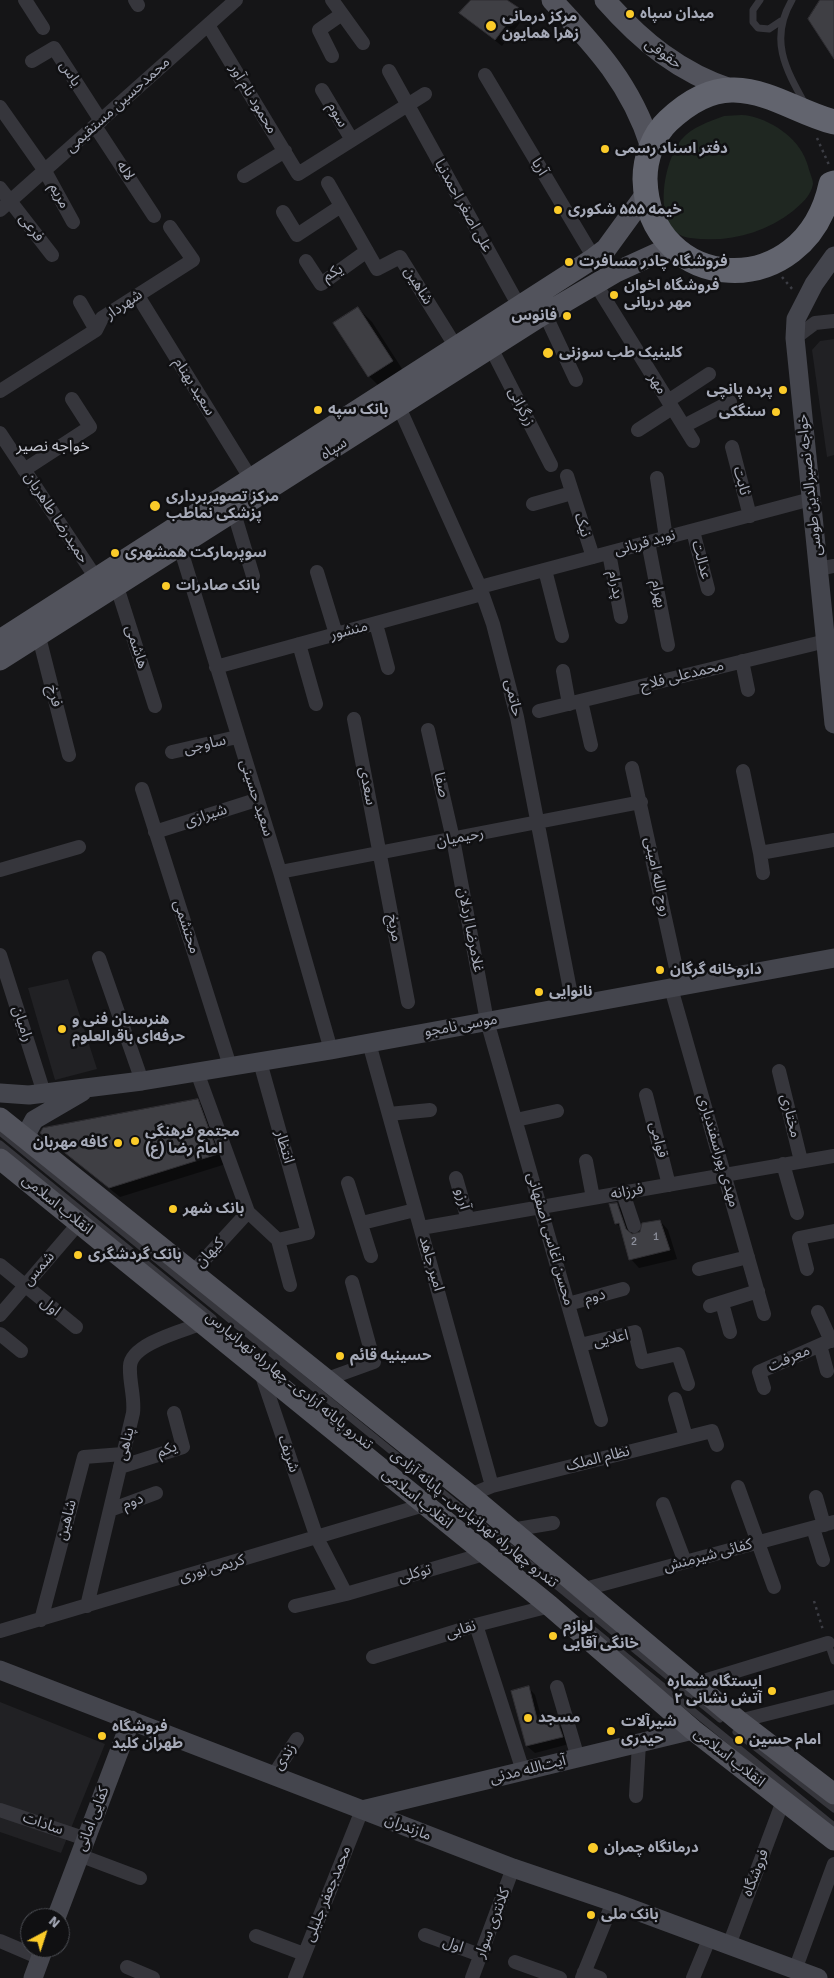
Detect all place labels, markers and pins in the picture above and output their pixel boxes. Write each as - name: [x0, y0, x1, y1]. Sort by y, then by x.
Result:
- place label: میدان سپاه: [640, 5, 714, 23]
- place label: مرکز درمانی زهرا همایون: [502, 8, 579, 43]
- marker: میدان سپاه: [624, 8, 636, 20]
- marker: مرکز درمانی زهرا همایون: [484, 19, 498, 33]
- place label: دفتر اسناد رسمی: [615, 140, 728, 158]
- marker: دفتر اسناد رسمی: [599, 143, 611, 155]
- place label: خیمه ۵۵۵ شکوری: [568, 201, 682, 219]
- marker: خیمه ۵۵۵ شکوری: [552, 204, 564, 216]
- place label: فروشگاه چادر مسافرت: [579, 253, 728, 271]
- marker: فروشگاه چادر مسافرت: [563, 256, 575, 268]
- place label: فروشگاه اخوان مهر دریانی: [624, 277, 719, 312]
- marker: فروشگاه اخوان مهر دریانی: [608, 289, 620, 301]
- place label: فانوس: [511, 307, 557, 325]
- marker: فانوس: [561, 310, 573, 322]
- place label: کلینیک طب سوزنی: [559, 344, 683, 362]
- marker: کلینیک طب سوزنی: [541, 346, 555, 360]
- place label: پرده پانچی: [706, 381, 773, 399]
- marker: پرده پانچی: [777, 384, 789, 396]
- place label: بانک سپه: [328, 401, 389, 419]
- place label: سنگکی: [719, 403, 766, 421]
- marker: بانک سپه: [312, 404, 324, 416]
- marker: سنگکی: [770, 406, 782, 418]
- place label: مرکز تصویربرداری پزشکی نماطب: [166, 488, 279, 523]
- marker: مرکز تصویربرداری پزشکی نماطب: [148, 499, 162, 513]
- place label: سوپرمارکت همشهری: [125, 544, 267, 562]
- marker: سوپرمارکت همشهری: [109, 547, 121, 559]
- place label: بانک صادرات: [176, 577, 260, 595]
- marker: بانک صادرات: [160, 580, 172, 592]
- place label: داروخانه گرگان: [670, 961, 762, 979]
- marker: داروخانه گرگان: [654, 964, 666, 976]
- place label: نانوایی: [549, 983, 593, 1001]
- marker: نانوایی: [533, 986, 545, 998]
- place label: هنرستان فنی و حرفه‌ای باقرالعلوم: [72, 1011, 185, 1046]
- marker: هنرستان فنی و حرفه‌ای باقرالعلوم: [56, 1023, 68, 1035]
- place label: مجتمع فرهنگی امام رضا (ع): [145, 1123, 240, 1158]
- place label: کافه مهربان: [33, 1134, 108, 1152]
- marker: مجتمع فرهنگی امام رضا (ع): [129, 1135, 141, 1147]
- marker: کافه مهربان: [112, 1137, 124, 1149]
- place label: بانک شهر: [183, 1200, 244, 1218]
- marker: بانک شهر: [167, 1203, 179, 1215]
- place label: بانک گردشگری: [88, 1246, 182, 1264]
- marker: بانک گردشگری: [72, 1249, 84, 1261]
- place label: حسینیه قائم: [350, 1347, 431, 1365]
- marker: حسینیه قائم: [334, 1350, 346, 1362]
- place label: لوازم خانگی آقایی: [563, 1618, 639, 1653]
- marker: لوازم خانگی آقایی: [547, 1630, 559, 1642]
- place label: ایستگاه شماره ۲ آتش نشانی: [667, 1673, 762, 1708]
- marker: ایستگاه شماره ۲ آتش نشانی: [766, 1685, 778, 1697]
- place label: مسجد: [538, 1709, 580, 1727]
- marker: مسجد: [522, 1712, 534, 1724]
- place label: شیرآلات حیدری: [621, 1713, 677, 1748]
- place label: فروشگاه طهران کلید: [112, 1718, 183, 1753]
- marker: شیرآلات حیدری: [605, 1725, 617, 1737]
- marker: فروشگاه طهران کلید: [96, 1730, 108, 1742]
- place label: امام حسین: [749, 1731, 821, 1749]
- marker: امام حسین: [733, 1734, 745, 1746]
- place label: درمانگاه چمران: [604, 1839, 699, 1857]
- marker: درمانگاه چمران: [586, 1841, 600, 1855]
- place label: بانک ملی: [601, 1906, 659, 1924]
- marker: بانک ملی: [585, 1909, 597, 1921]

